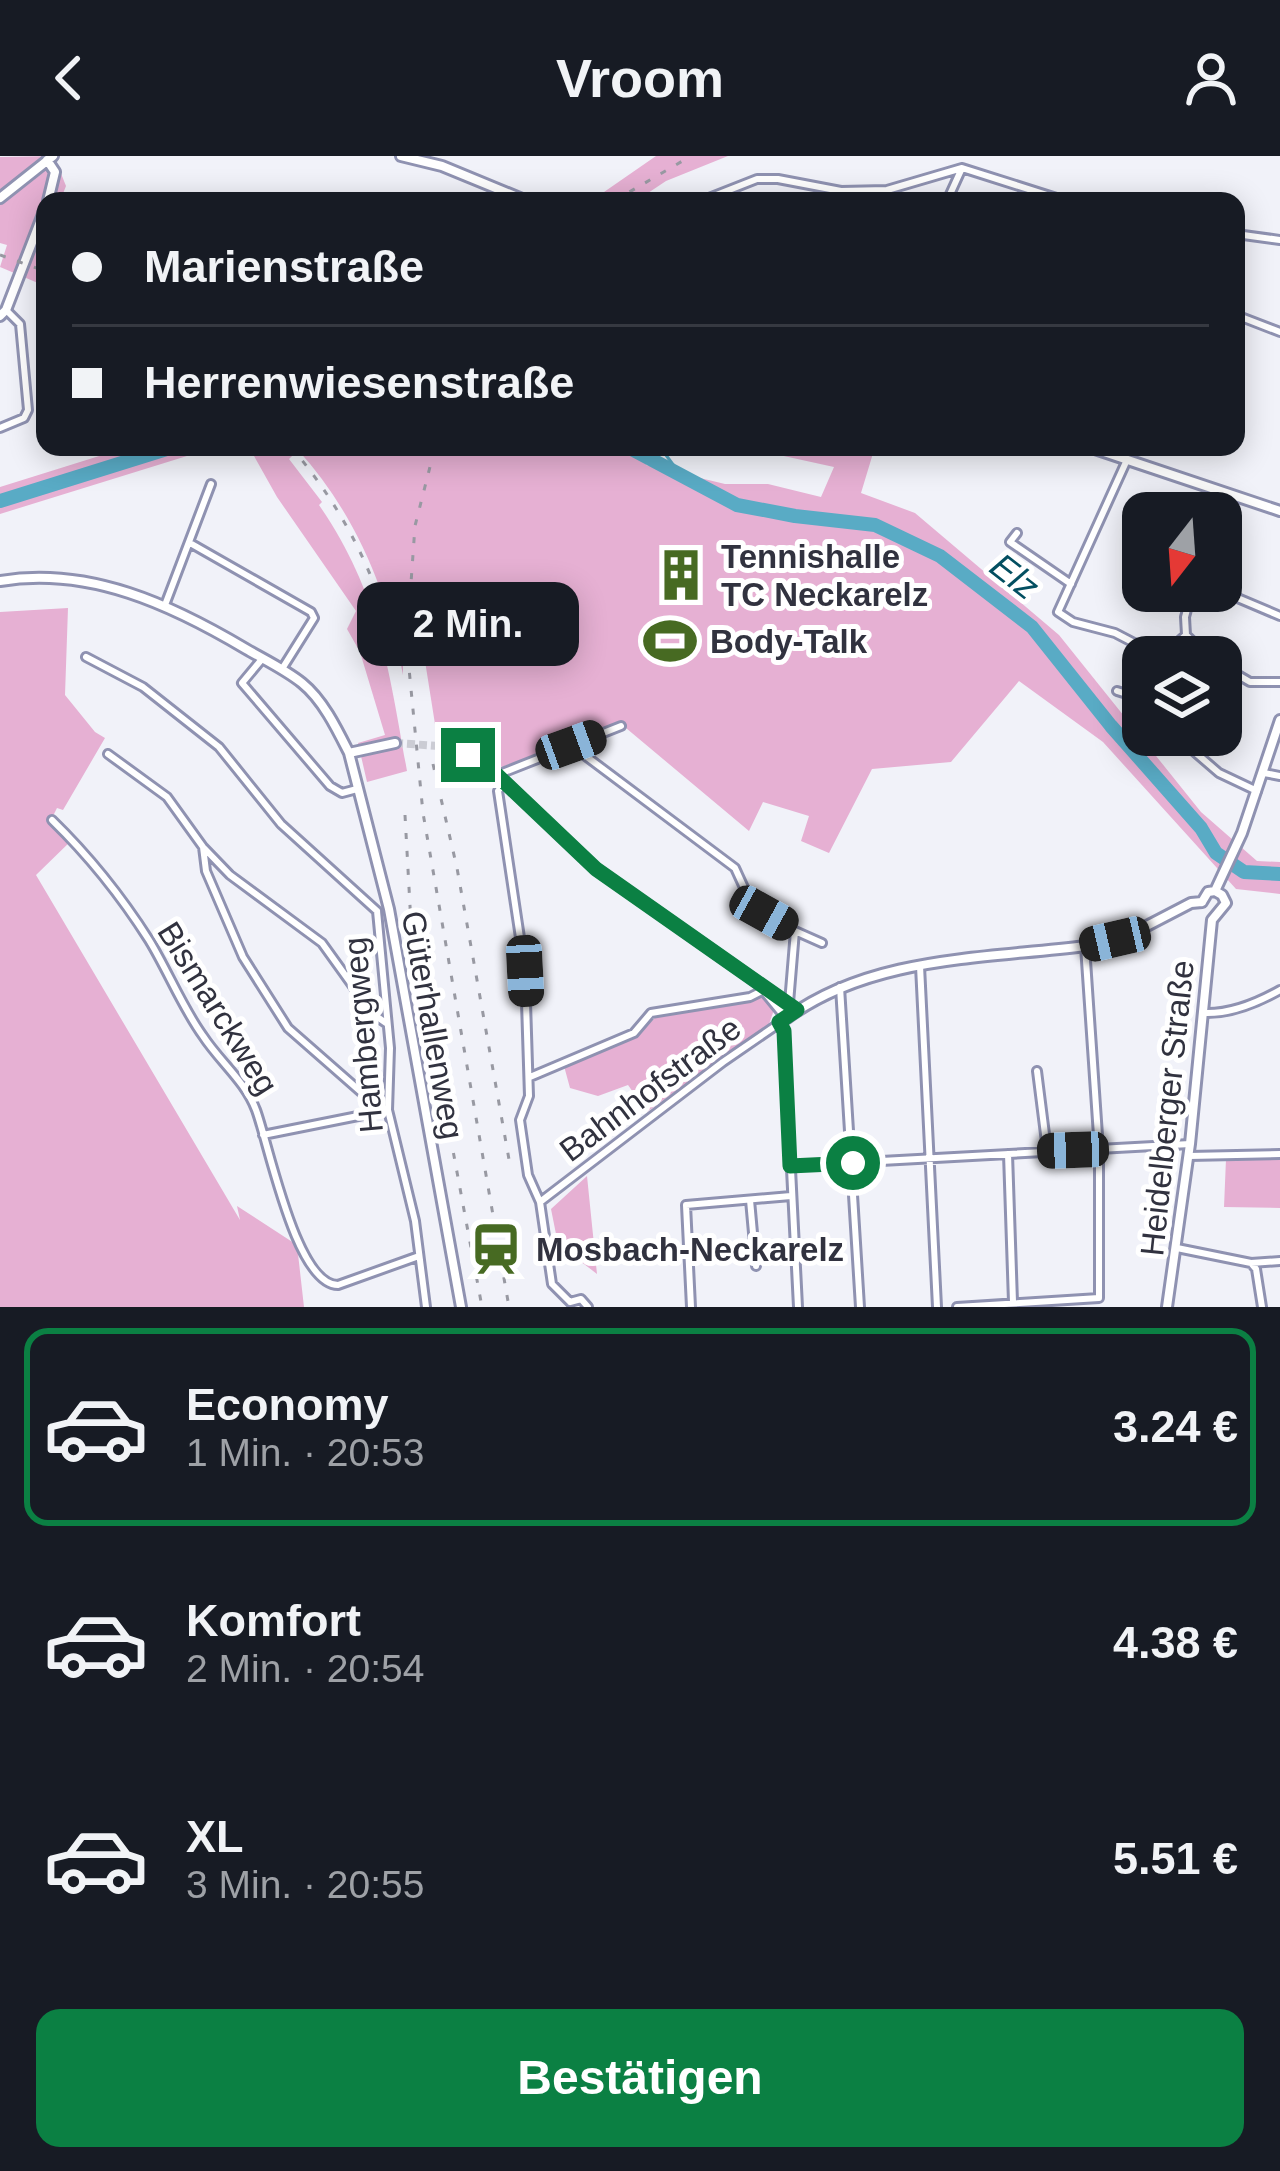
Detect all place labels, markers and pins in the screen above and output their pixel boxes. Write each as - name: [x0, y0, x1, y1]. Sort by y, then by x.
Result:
- place label: Tennishalle TC Neckarelz: [721, 538, 928, 613]
- building icon: Tennishalle TC Neckarelz: [652, 546, 710, 604]
- sports icon: Body-Talk: [641, 612, 699, 670]
- place label: Body-Talk: [710, 623, 868, 660]
- station icon: Mosbach-Neckarelz: [467, 1220, 525, 1278]
- place label: Mosbach-Neckarelz: [536, 1231, 844, 1268]

